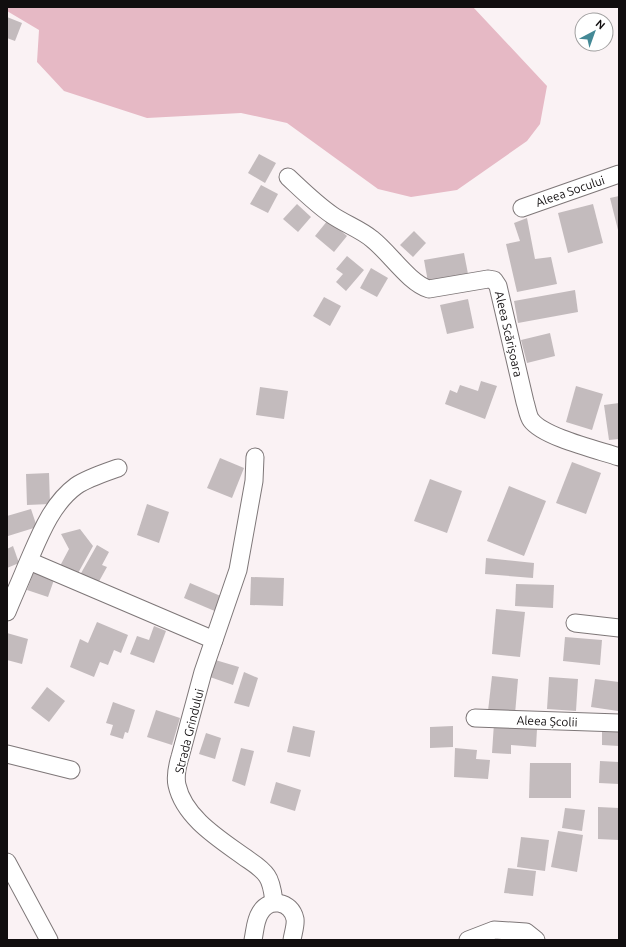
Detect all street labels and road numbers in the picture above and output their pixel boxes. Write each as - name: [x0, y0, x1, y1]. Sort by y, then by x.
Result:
- street label: Aleea Socului: [534, 173, 606, 209]
- street label: Aleea Scărișoara: [493, 290, 525, 378]
- street label: Strada Grindului: [172, 687, 206, 775]
- street label: Aleea Școlii: [516, 713, 578, 729]

